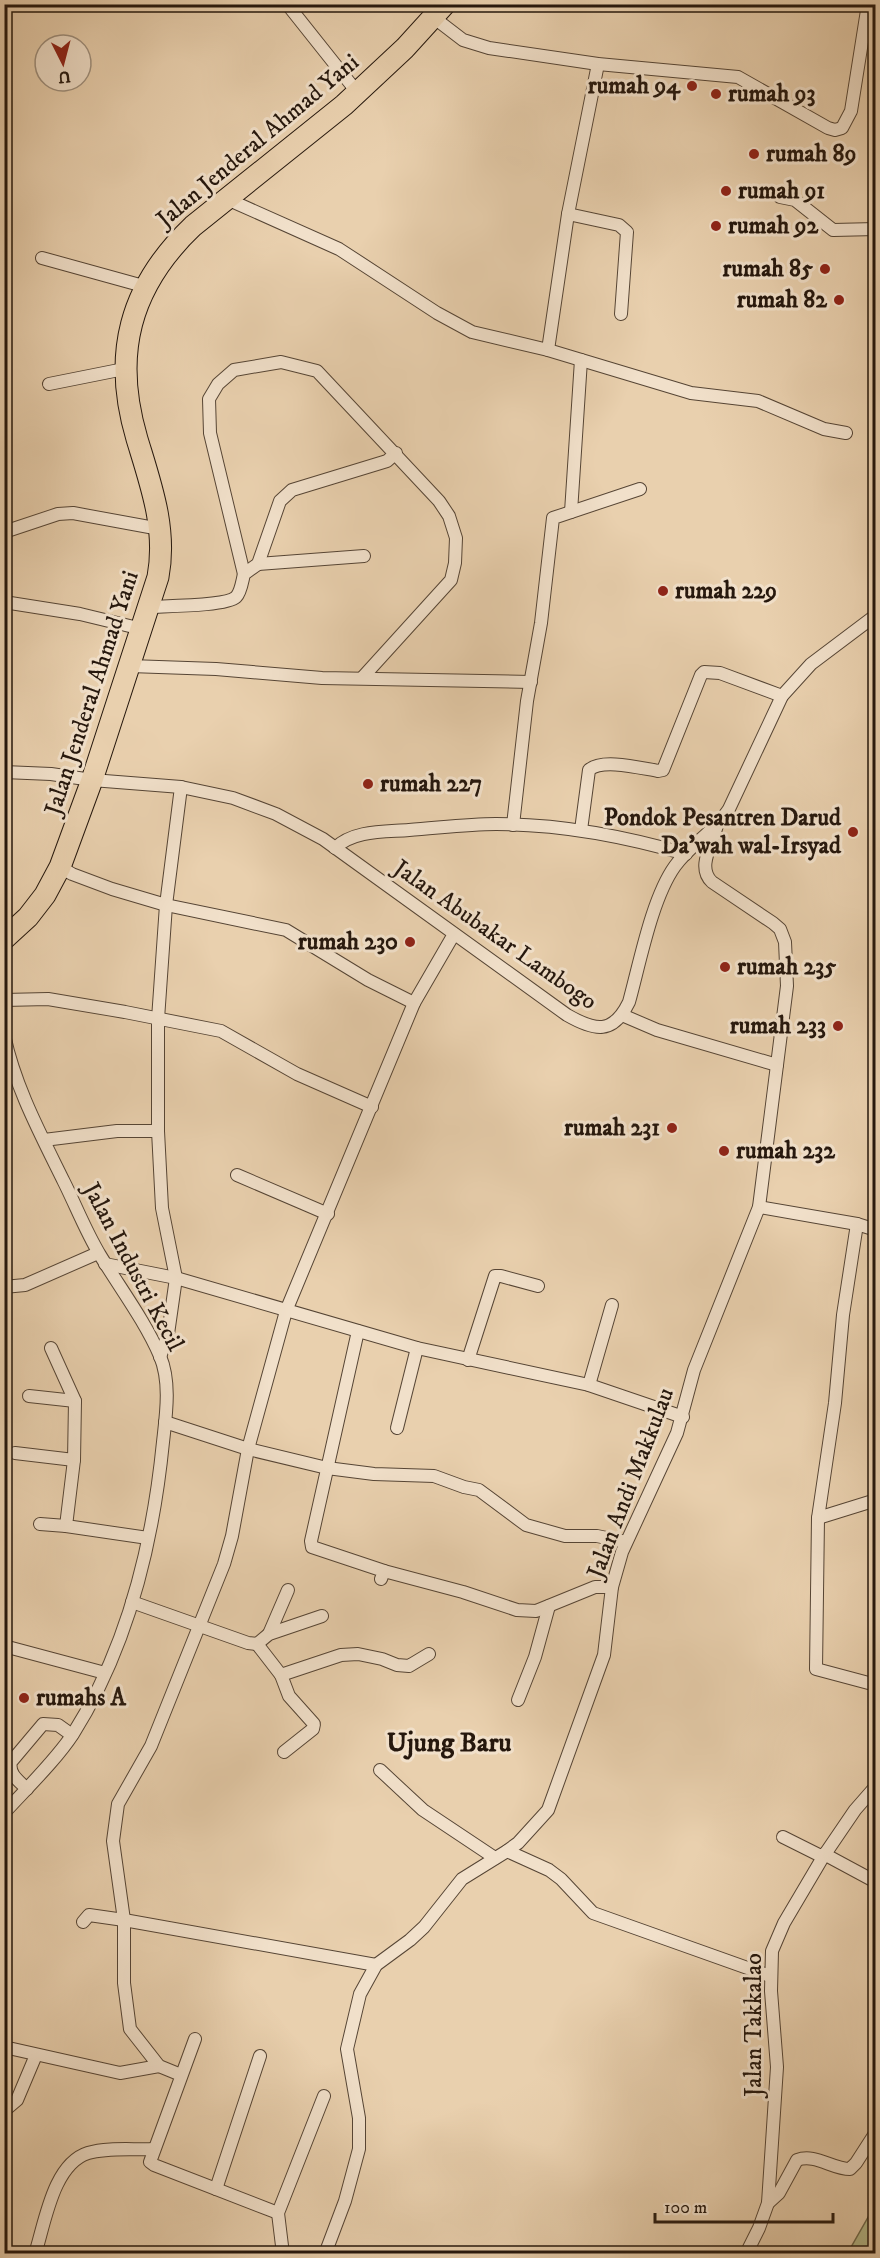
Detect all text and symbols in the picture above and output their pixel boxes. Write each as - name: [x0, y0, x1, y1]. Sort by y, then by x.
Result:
- north arrow: [33, 33, 93, 93]
- street label: Jalan Jenderal Ahmad Yani: [149, 48, 365, 236]
- text: U: [57, 66, 72, 88]
- place label: rumah 94: [588, 71, 681, 101]
- marker: rumah 94: [685, 79, 699, 93]
- place label: rumah 93: [728, 79, 815, 109]
- marker: rumah 93: [709, 87, 723, 101]
- place label: rumah 89: [766, 139, 856, 169]
- marker: rumah 89: [747, 147, 761, 161]
- place label: rumah 91: [738, 176, 825, 206]
- marker: rumah 91: [719, 184, 733, 198]
- place label: rumah 92: [728, 211, 819, 241]
- marker: rumah 92: [709, 219, 723, 233]
- place label: rumah 85: [723, 254, 813, 284]
- marker: rumah 85: [818, 262, 832, 276]
- place label: rumah 82: [737, 285, 828, 315]
- marker: rumah 82: [832, 293, 846, 307]
- street label: Jalan Jenderal Ahmad Yani: [38, 567, 146, 821]
- place label: rumah 229: [675, 576, 777, 606]
- marker: rumah 229: [656, 584, 670, 598]
- place label: rumah 227: [380, 769, 482, 799]
- marker: rumah 227: [361, 777, 375, 791]
- place label: Pondok Pesantren Darud Da'wah wal-Irsyad: [604, 803, 842, 861]
- marker: Pondok Pesantren Darud Da'wah wal-Irsyad: [846, 825, 860, 839]
- street label: Jalan Abubakar Lambogo: [386, 852, 603, 1017]
- place label: rumah 230: [298, 927, 398, 957]
- marker: rumah 230: [403, 935, 417, 949]
- place label: rumah 235: [737, 952, 836, 982]
- marker: rumah 235: [718, 960, 732, 974]
- place label: rumah 233: [730, 1011, 826, 1041]
- marker: rumah 233: [831, 1019, 845, 1033]
- place label: rumah 231: [564, 1113, 660, 1143]
- marker: rumah 231: [665, 1121, 679, 1135]
- place label: rumah 232: [736, 1136, 836, 1166]
- marker: rumah 232: [717, 1144, 731, 1158]
- street label: Jalan Industri Kecil: [75, 1176, 190, 1357]
- street label: Jalan Andi Makkulau: [580, 1383, 681, 1584]
- place label: rumahs A: [36, 1683, 126, 1713]
- marker: rumahs A: [17, 1691, 31, 1705]
- district label: Ujung Baru: [387, 1726, 511, 1760]
- street label: Jalan Takkalao: [739, 1953, 769, 2099]
- scale bar: [655, 2186, 834, 2224]
- text: 100 m: [664, 2197, 707, 2219]

